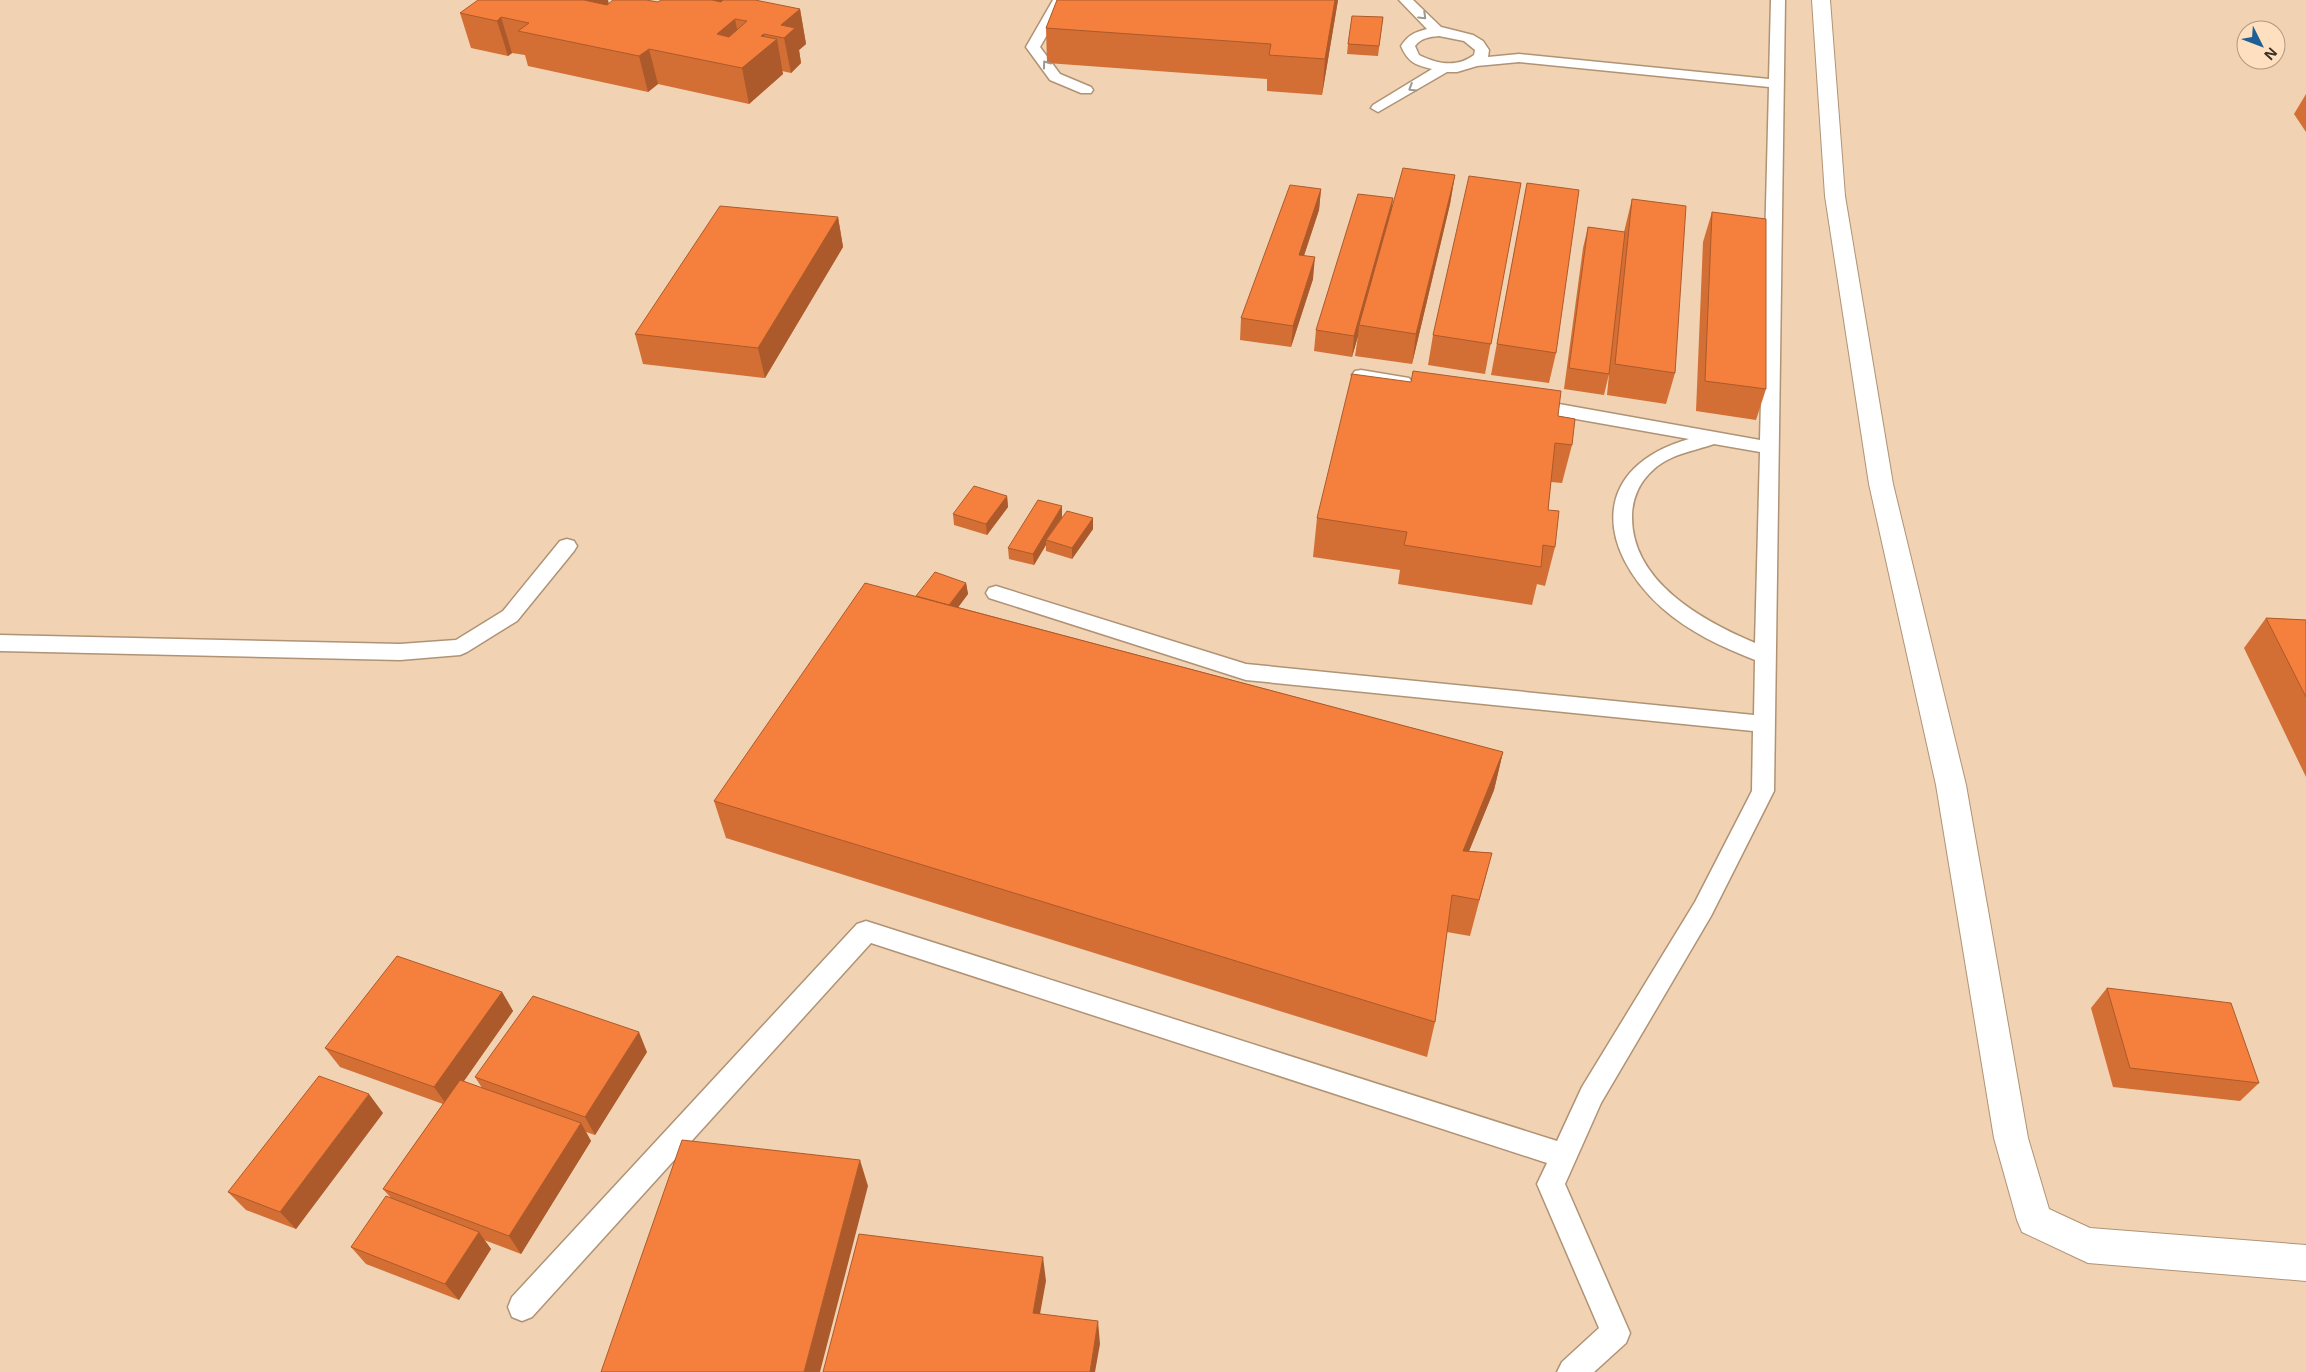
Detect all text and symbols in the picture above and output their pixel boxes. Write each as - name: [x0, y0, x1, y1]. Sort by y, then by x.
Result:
- one-way arrow: [1417, 10, 1426, 19]
- north arrow: [2236, 20, 2286, 70]
- text: N: [2260, 43, 2282, 65]
- one-way arrow: [1043, 60, 1052, 70]
- one-way arrow: [1408, 82, 1417, 91]

